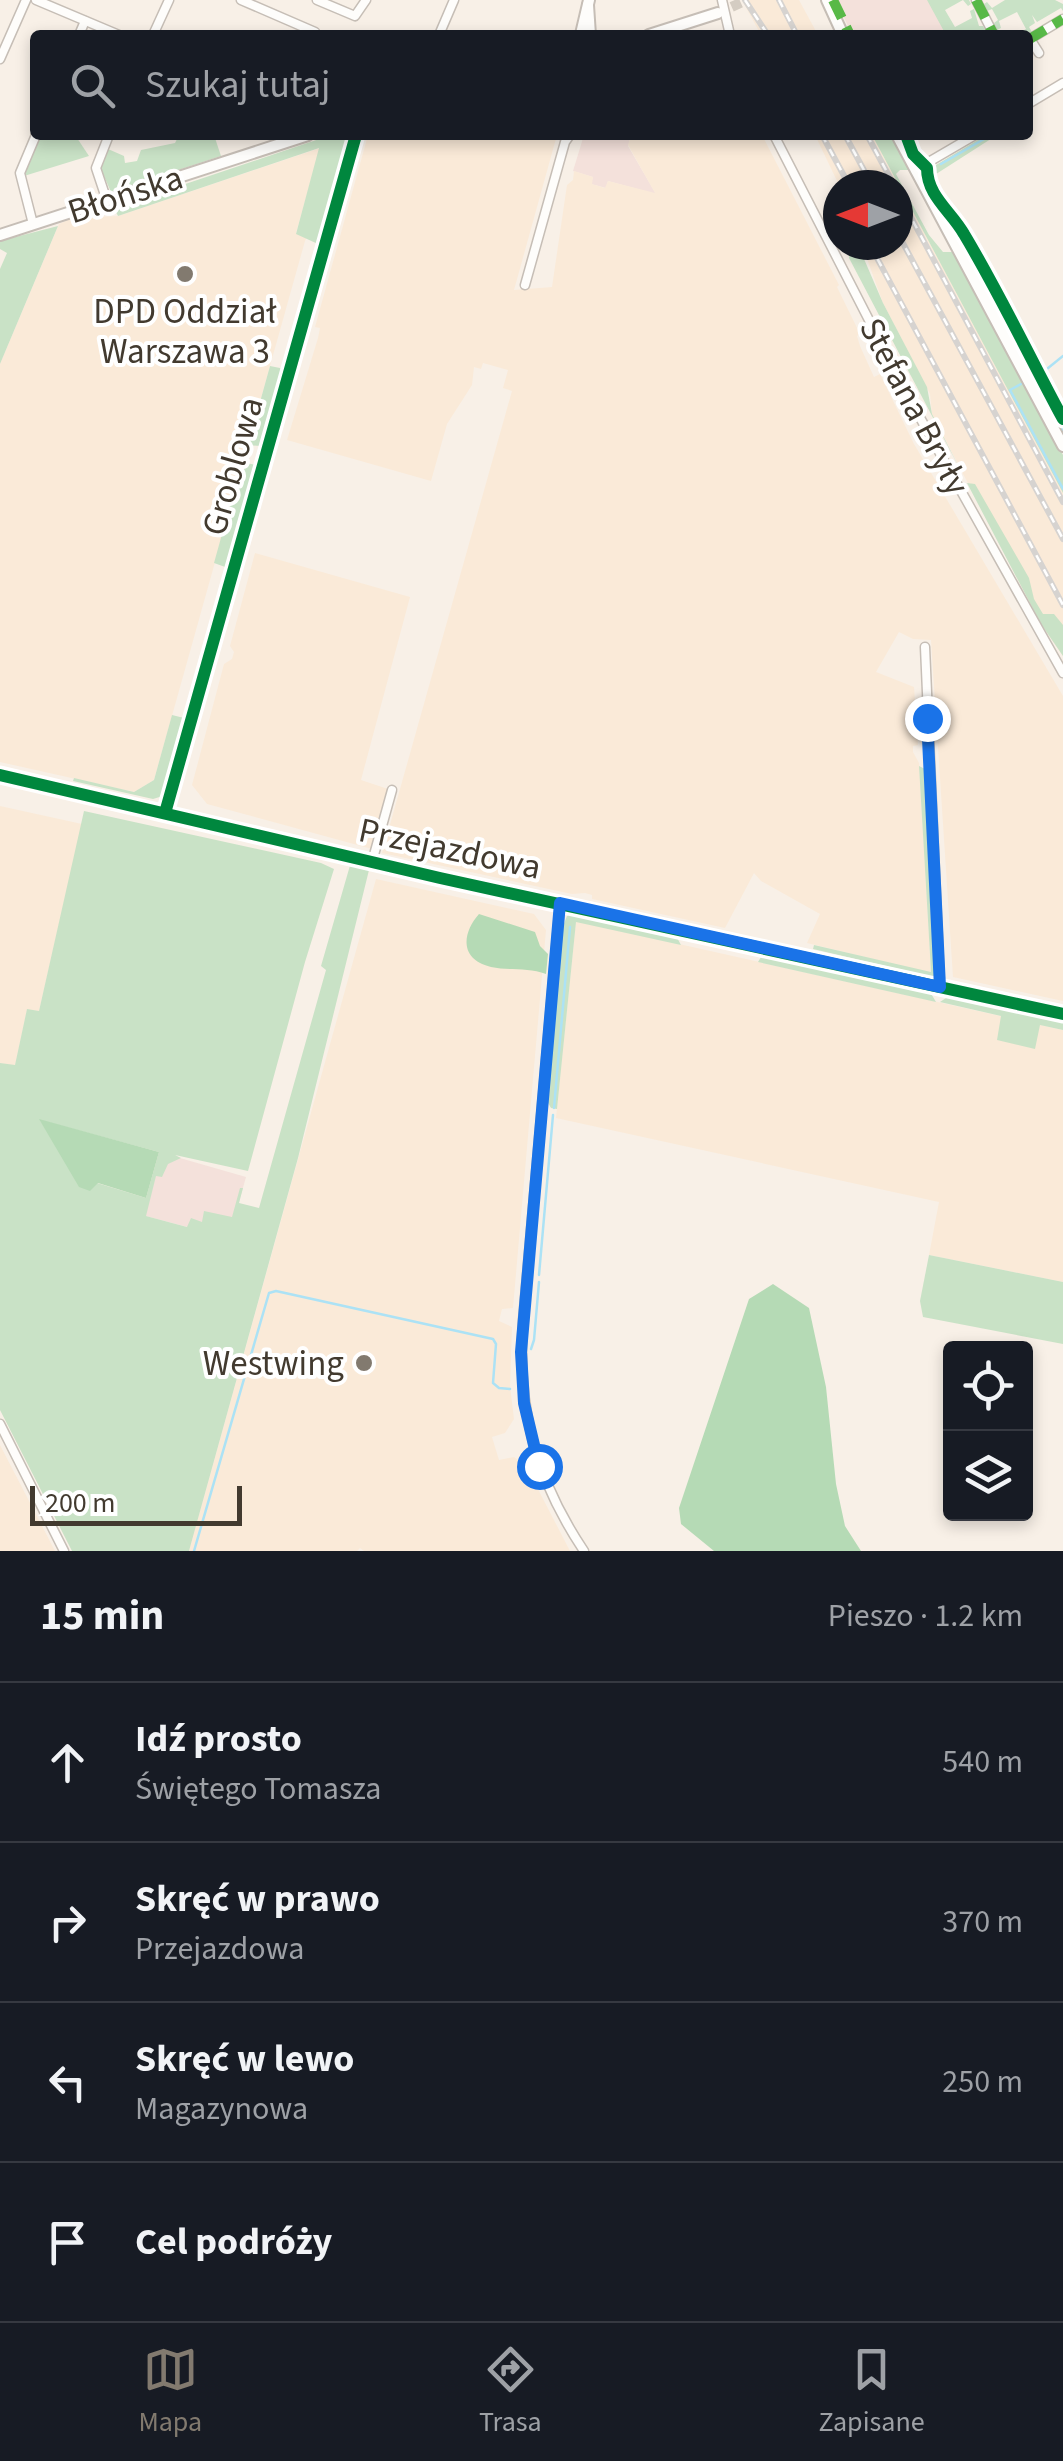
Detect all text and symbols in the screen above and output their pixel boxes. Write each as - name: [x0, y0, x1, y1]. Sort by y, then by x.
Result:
- search box: [30, 30, 1033, 140]
- icon: search: [65, 58, 120, 113]
- text: Szukaj tutaj: [145, 58, 330, 112]
- street label: Błońska: [61, 153, 189, 237]
- north arrow: [823, 170, 913, 260]
- marker: DPD Oddział Warszawa 3: [174, 263, 196, 285]
- place label: DPD Oddział Warszawa 3: [93, 287, 277, 377]
- street label: Stefana Bryły: [846, 309, 982, 504]
- street label: Groblowa: [189, 391, 277, 541]
- route end: [905, 696, 951, 742]
- street label: Przejazdowa: [354, 805, 546, 893]
- place label: Westwing: [203, 1339, 344, 1389]
- map controls: [943, 1341, 1033, 1521]
- button: locate: [943, 1341, 1033, 1431]
- marker: Westwing: [353, 1352, 375, 1374]
- button: layers: [943, 1431, 1033, 1521]
- route start: [517, 1444, 563, 1490]
- scale bar: [30, 1481, 242, 1526]
- text: 200 m: [45, 1483, 116, 1523]
- text: 15 min: [40, 1586, 164, 1646]
- text: Pieszo · 1.2 km: [828, 1593, 1023, 1639]
- text: Idź prosto: [135, 1712, 302, 1766]
- icon: ahead: [40, 1735, 95, 1790]
- text: 540 m: [942, 1739, 1023, 1785]
- text: Świętego Tomasza: [135, 1766, 381, 1812]
- text: Skręć w prawo: [135, 1872, 380, 1926]
- icon: right: [40, 1895, 95, 1950]
- text: 370 m: [942, 1899, 1023, 1945]
- text: Przejazdowa: [135, 1926, 304, 1972]
- text: Skręć w lewo: [135, 2032, 354, 2086]
- icon: left: [40, 2055, 95, 2110]
- text: 250 m: [942, 2059, 1023, 2105]
- text: Magazynowa: [135, 2086, 308, 2132]
- icon: arrive: [40, 2215, 95, 2270]
- text: Cel podróży: [135, 2215, 332, 2269]
- tab: Mapa: [138, 2342, 202, 2442]
- tab: Trasa: [479, 2342, 542, 2442]
- tab: Zapisane: [818, 2342, 925, 2442]

